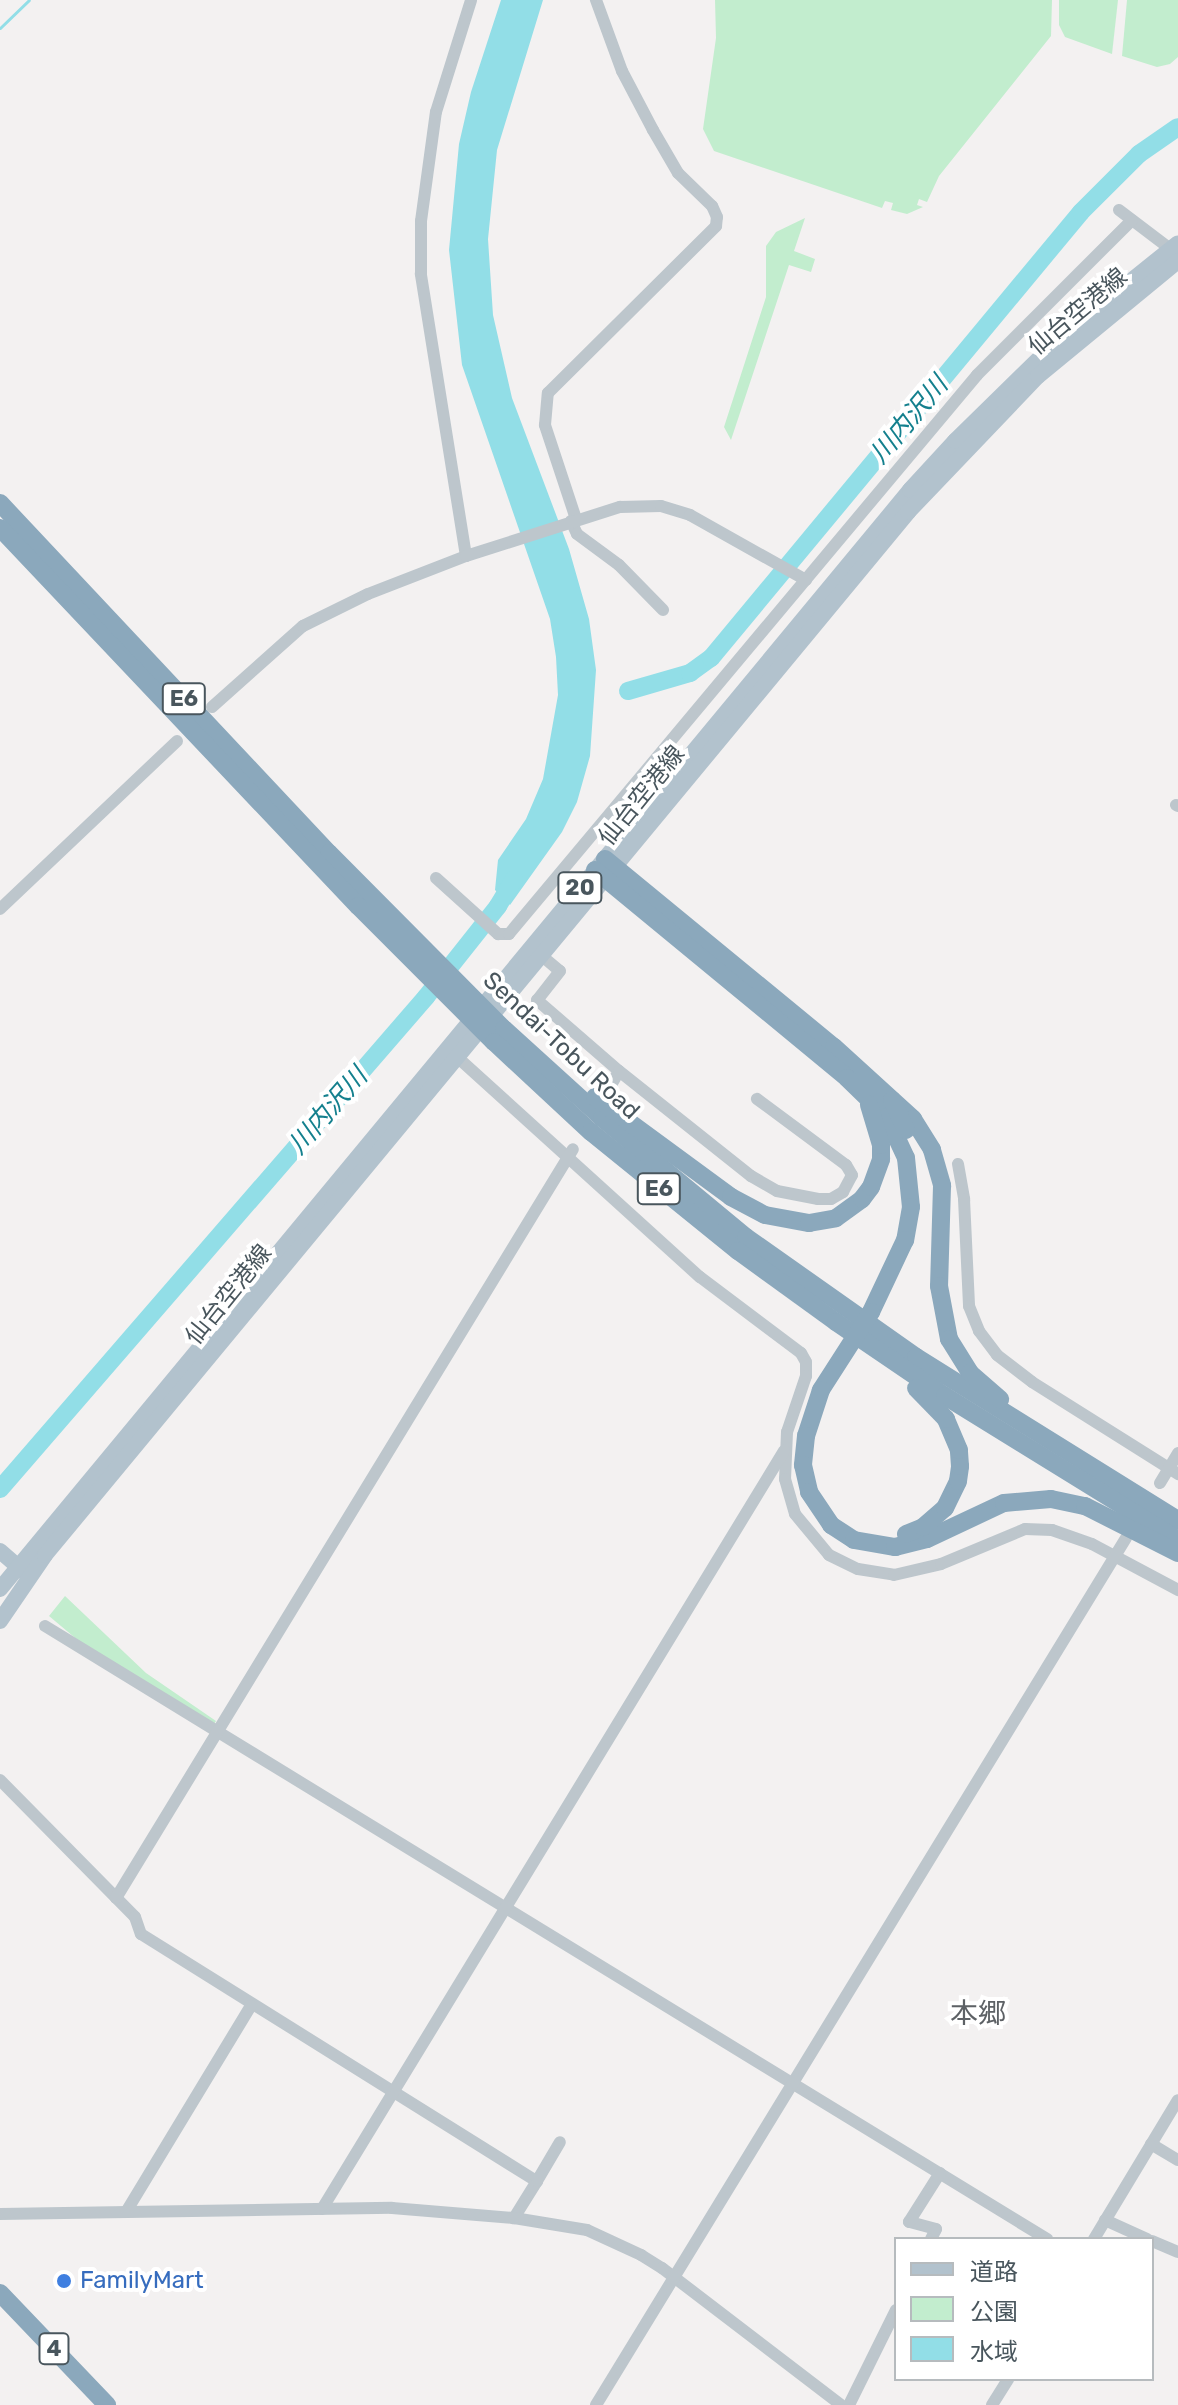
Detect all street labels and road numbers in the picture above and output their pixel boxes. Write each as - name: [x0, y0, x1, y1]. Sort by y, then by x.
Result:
- street label: 仙台空港線: [1023, 262, 1133, 362]
- road number: E6: [160, 681, 208, 717]
- street label: 仙台空港線: [593, 740, 691, 852]
- road number: 20: [556, 870, 604, 906]
- street label: Sendai-Tobu Road: [477, 966, 645, 1126]
- road number: E6: [635, 1171, 683, 1207]
- street label: 仙台空港線: [180, 1239, 278, 1351]
- road number: 4: [38, 2331, 70, 2367]

